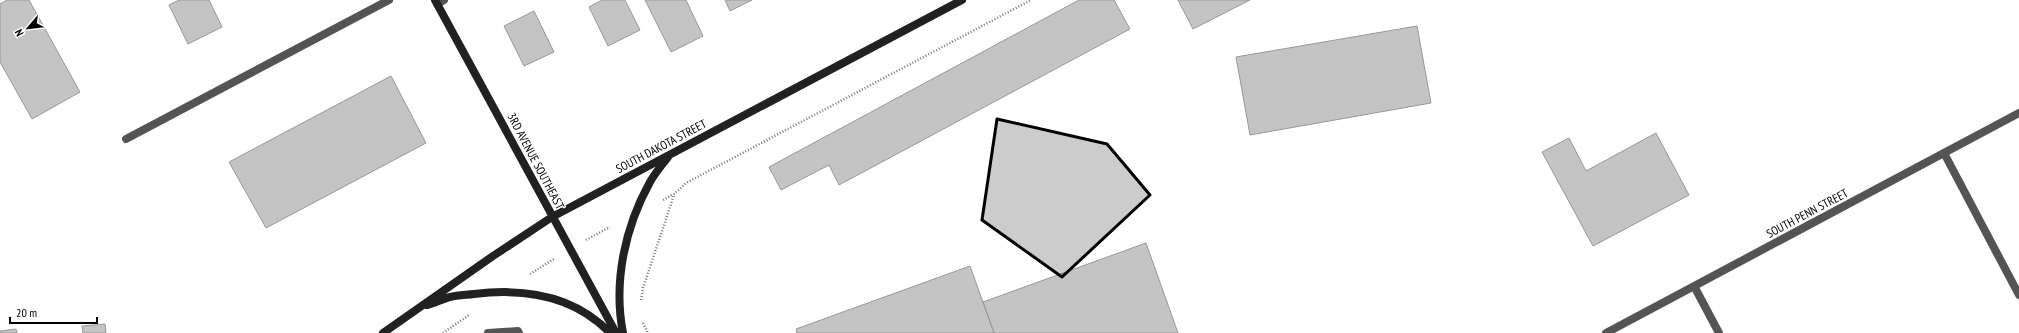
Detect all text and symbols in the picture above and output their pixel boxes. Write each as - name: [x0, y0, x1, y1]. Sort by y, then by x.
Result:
- north arrow: [8, 8, 48, 48]
- text: N: [12, 27, 27, 39]
- street label: 3RD AVENUE SOUTHEAST: [504, 110, 568, 212]
- street label: SOUTH DAKOTA STREET: [613, 116, 709, 176]
- street label: SOUTH PENN STREET: [1764, 185, 1851, 241]
- scale bar: [10, 299, 97, 325]
- text: 20 m: [16, 305, 37, 320]

